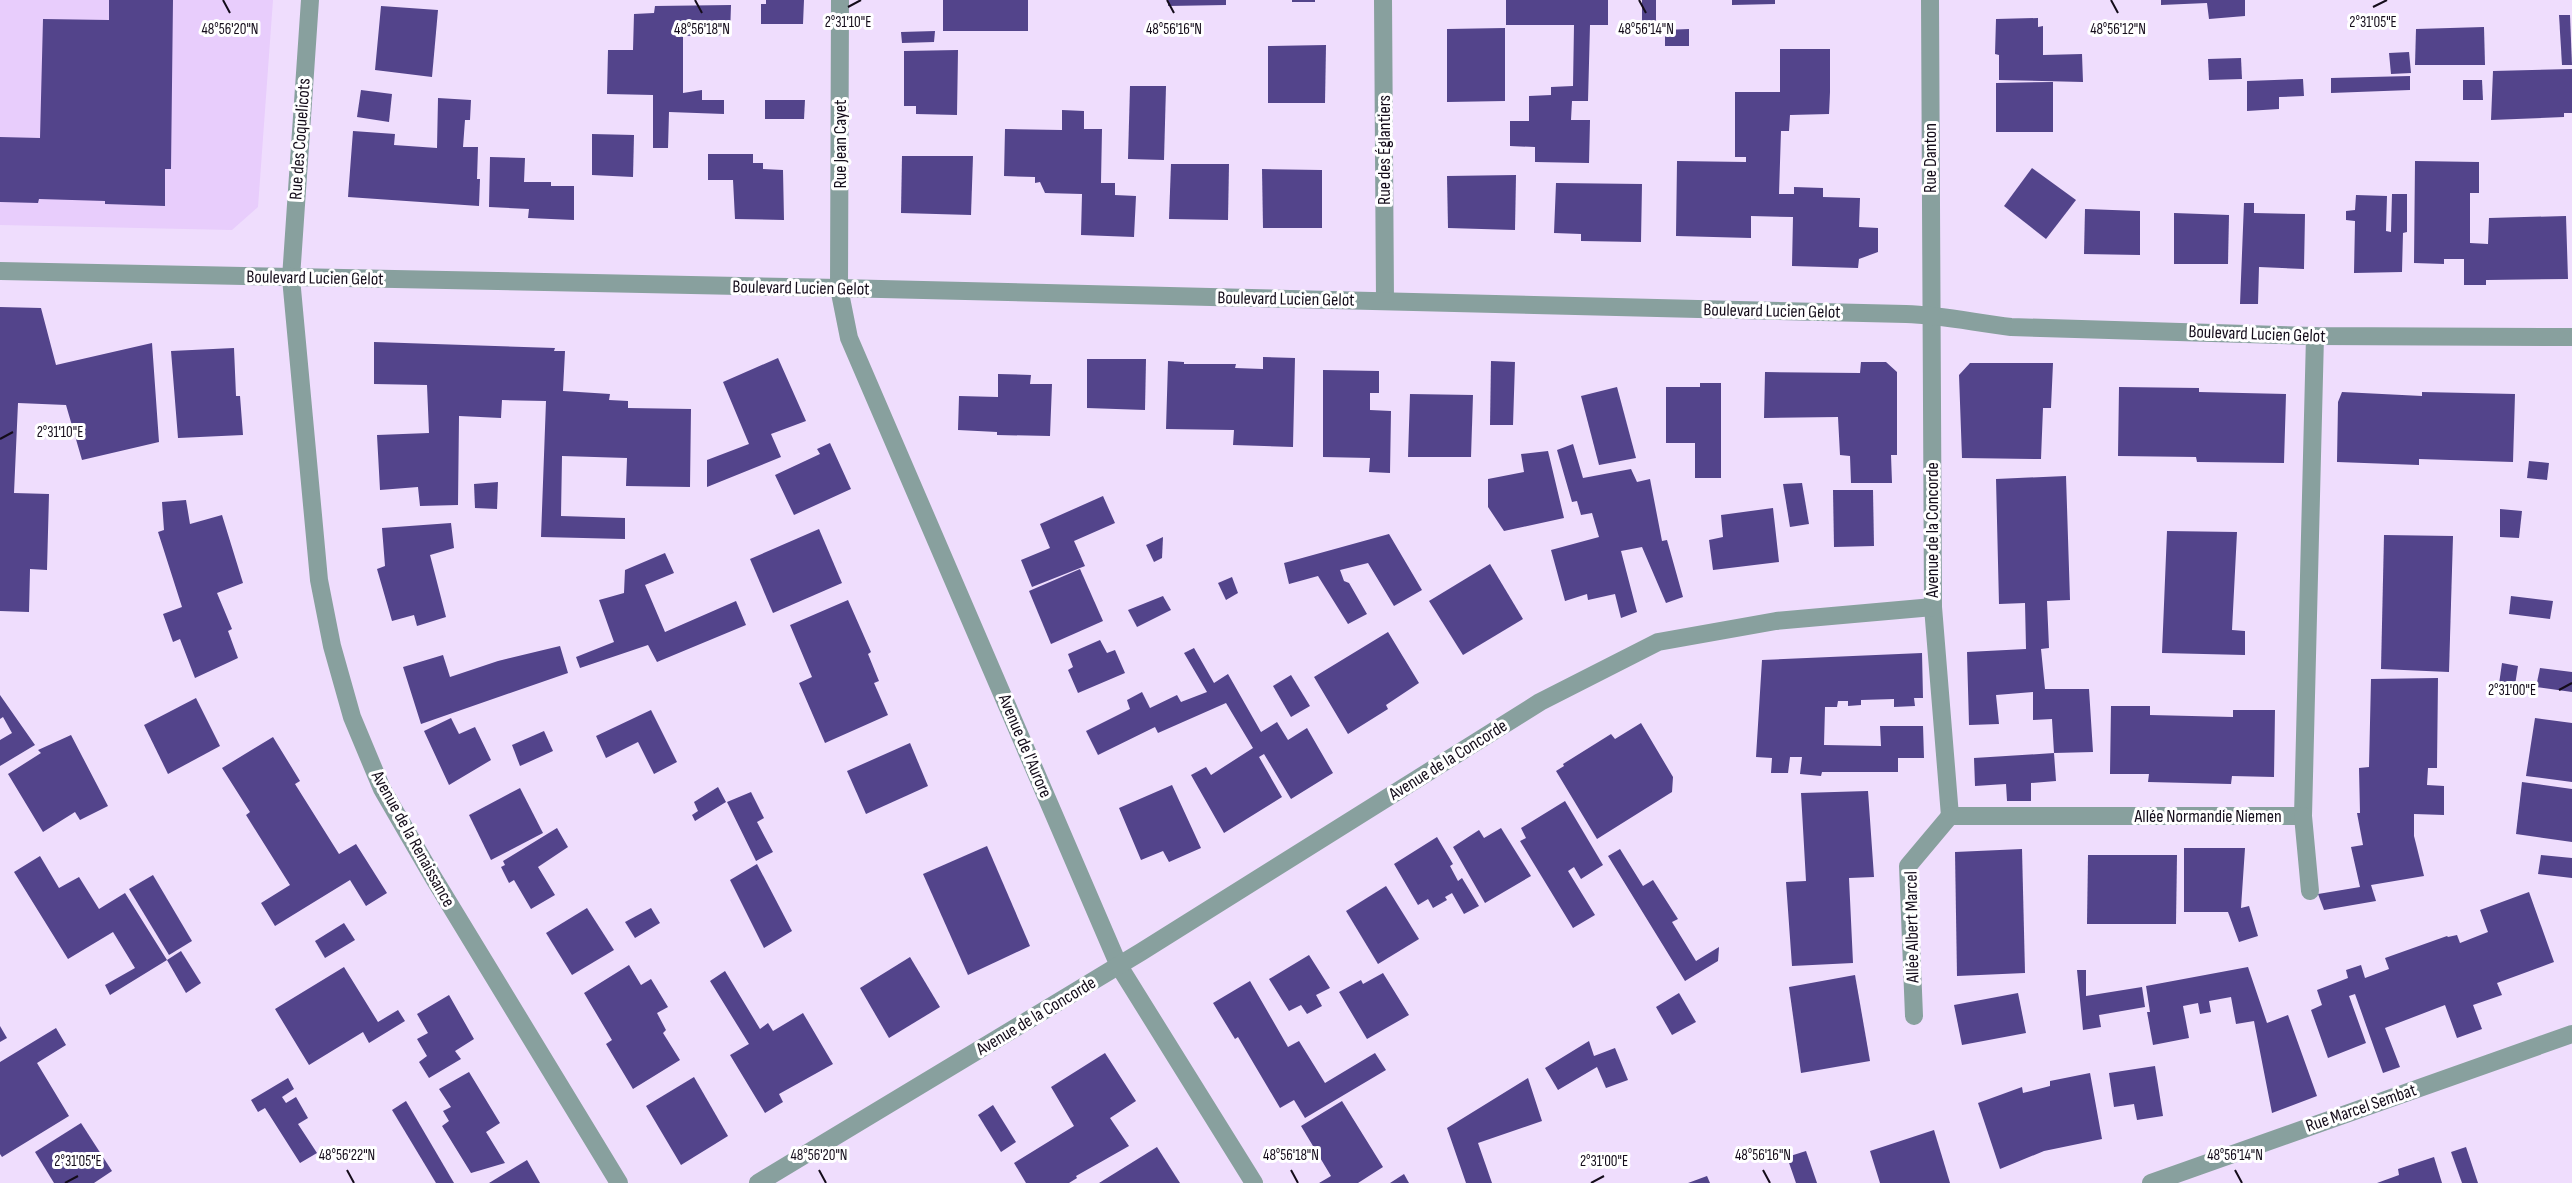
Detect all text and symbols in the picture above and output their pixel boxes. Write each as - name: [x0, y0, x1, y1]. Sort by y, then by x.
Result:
- text: 2°31'10"E: [825, 13, 871, 32]
- text: 2°31'05"E: [2349, 13, 2397, 32]
- text: 48°56'20"N: [202, 20, 258, 39]
- text: 48°56'18"N: [674, 20, 730, 39]
- text: 48°56'16"N: [1146, 20, 1202, 39]
- text: 48°56'14"N: [1618, 20, 1674, 39]
- text: 48°56'12"N: [2090, 20, 2146, 39]
- street label: Rue des Coquelicots: [285, 78, 315, 200]
- street label: Rue des Églantiers: [1374, 95, 1395, 205]
- street label: Rue Jean Cayet: [830, 99, 851, 189]
- street label: Rue Danton: [1920, 123, 1941, 193]
- street label: Boulevard Lucien Gelot: [246, 266, 384, 290]
- street label: Boulevard Lucien Gelot: [732, 276, 870, 300]
- street label: Boulevard Lucien Gelot: [1217, 287, 1355, 311]
- street label: Boulevard Lucien Gelot: [1703, 299, 1841, 323]
- street label: Boulevard Lucien Gelot: [2188, 321, 2327, 347]
- text: 2°31'10"E: [37, 423, 83, 442]
- street label: Avenue de la Concorde: [1922, 462, 1943, 599]
- text: 2°31'00"E: [2488, 681, 2536, 700]
- street label: Avenue de l'Aurore: [993, 690, 1056, 801]
- street label: Avenue de la Concorde: [1384, 715, 1511, 805]
- street label: Avenue de la Renaissance: [366, 766, 459, 911]
- street label: Allée Normandie Niemen: [2133, 806, 2282, 827]
- street label: Allée Albert Marcel: [1901, 871, 1923, 984]
- street label: Avenue de la Concorde: [972, 972, 1100, 1060]
- street label: Rue Marcel Sembat: [2303, 1079, 2419, 1137]
- text: 48°56'22"N: [319, 1146, 375, 1165]
- text: 48°56'20"N: [791, 1146, 847, 1165]
- text: 48°56'18"N: [1263, 1146, 1319, 1165]
- text: 48°56'16"N: [1735, 1146, 1791, 1165]
- text: 48°56'14"N: [2207, 1146, 2263, 1165]
- text: 2°31'05"E: [54, 1152, 102, 1171]
- text: 2°31'00"E: [1580, 1152, 1628, 1171]

